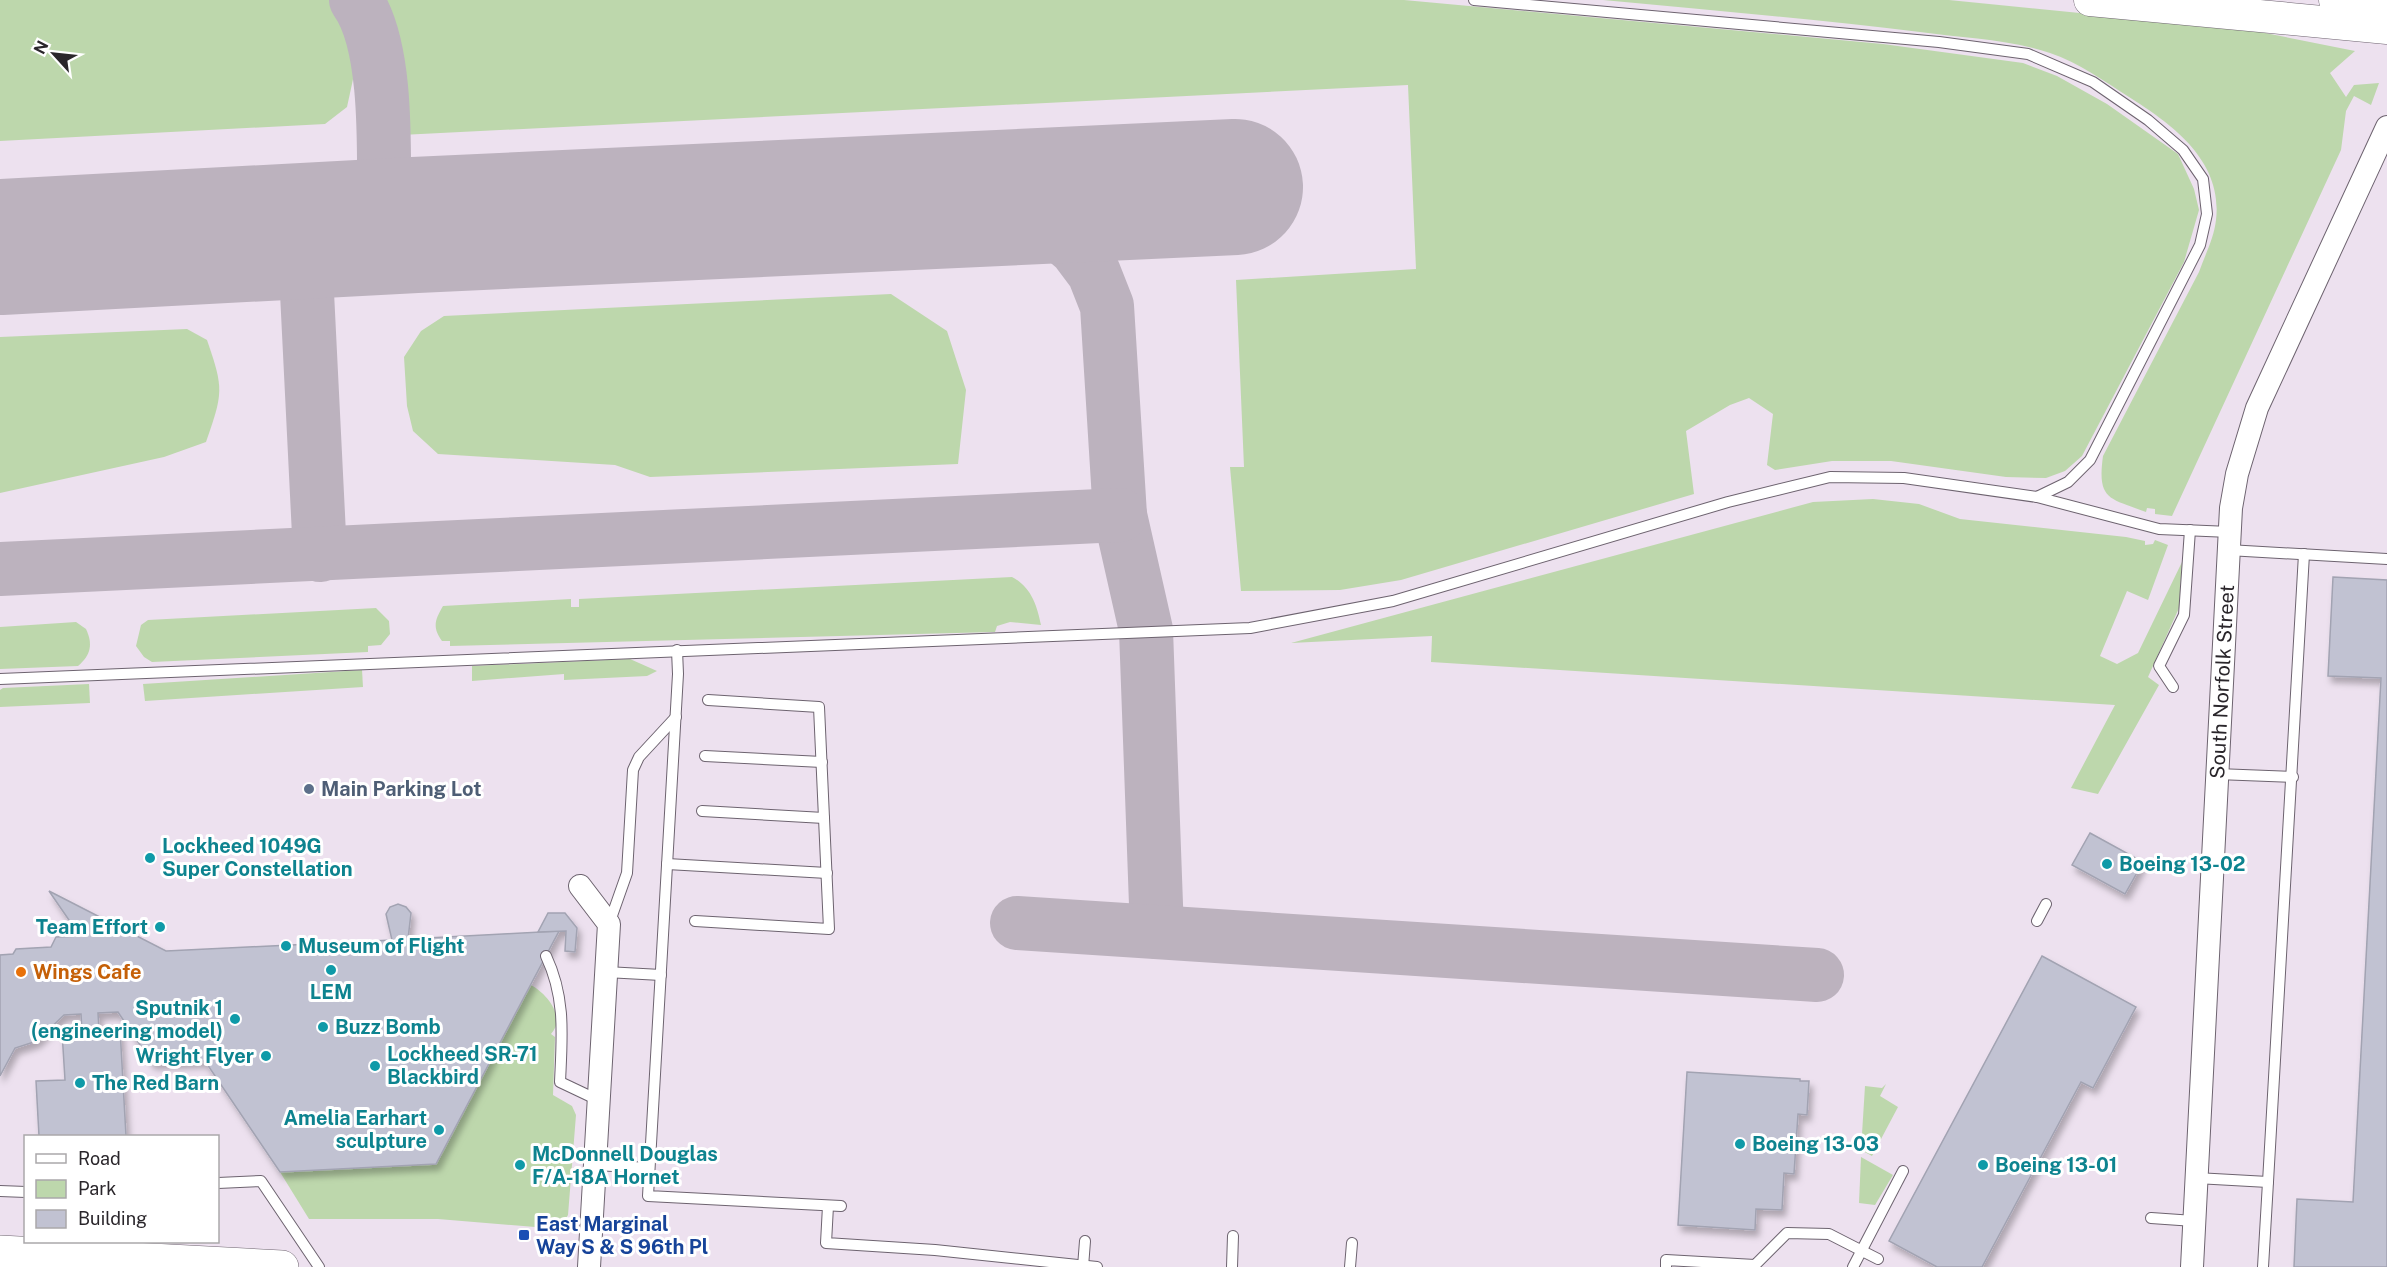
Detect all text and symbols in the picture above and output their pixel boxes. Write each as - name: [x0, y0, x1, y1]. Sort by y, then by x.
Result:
- north arrow: [24, 24, 84, 84]
- text: N: [30, 38, 52, 57]
- street label: South Norfolk Street: [2205, 584, 2239, 779]
- place label: Main Parking Lot: [321, 777, 482, 801]
- marker: Main Parking Lot: [302, 782, 316, 796]
- place label: Lockheed 1049G Super Constellation: [162, 834, 353, 881]
- marker: Lockheed 1049G Super Constellation: [143, 851, 157, 865]
- place label: Boeing 13-02: [2119, 852, 2246, 876]
- marker: Boeing 13-02: [2100, 857, 2114, 871]
- place label: Team Effort: [36, 915, 148, 939]
- marker: Team Effort: [153, 920, 167, 934]
- place label: Museum of Flight: [298, 934, 465, 958]
- marker: Museum of Flight: [279, 939, 293, 953]
- place label: Wings Cafe: [33, 960, 142, 984]
- marker: LEM: [324, 963, 338, 977]
- marker: Wings Cafe: [14, 965, 28, 979]
- place label: LEM: [310, 980, 352, 1004]
- place label: Sputnik 1 (engineering model): [31, 996, 223, 1043]
- marker: Sputnik 1 (engineering model): [228, 1012, 242, 1026]
- place label: Buzz Bomb: [335, 1015, 441, 1039]
- marker: Buzz Bomb: [316, 1020, 330, 1034]
- place label: Lockheed SR-71 Blackbird: [387, 1042, 538, 1089]
- place label: Wright Flyer: [135, 1044, 254, 1068]
- marker: Wright Flyer: [259, 1049, 273, 1063]
- marker: Lockheed SR-71 Blackbird: [368, 1059, 382, 1073]
- place label: The Red Barn: [92, 1071, 219, 1095]
- marker: The Red Barn: [73, 1076, 87, 1090]
- place label: Amelia Earhart sculpture: [284, 1106, 427, 1153]
- marker: Amelia Earhart sculpture: [432, 1123, 446, 1137]
- place label: Boeing 13-03: [1752, 1132, 1879, 1156]
- legend: [24, 1135, 219, 1243]
- marker: Boeing 13-03: [1733, 1137, 1747, 1151]
- place label: McDonnell Douglas F/A-18A Hornet: [532, 1142, 718, 1189]
- text: Road: [78, 1148, 121, 1169]
- place label: Boeing 13-01: [1995, 1153, 2117, 1177]
- marker: McDonnell Douglas F/A-18A Hornet: [513, 1158, 527, 1172]
- marker: Boeing 13-01: [1976, 1158, 1990, 1172]
- text: Park: [78, 1178, 116, 1199]
- text: Building: [78, 1208, 147, 1229]
- place label: East Marginal Way S & S 96th Pl: [536, 1212, 708, 1259]
- marker: East Marginal Way S & S 96th Pl: [517, 1228, 531, 1242]

